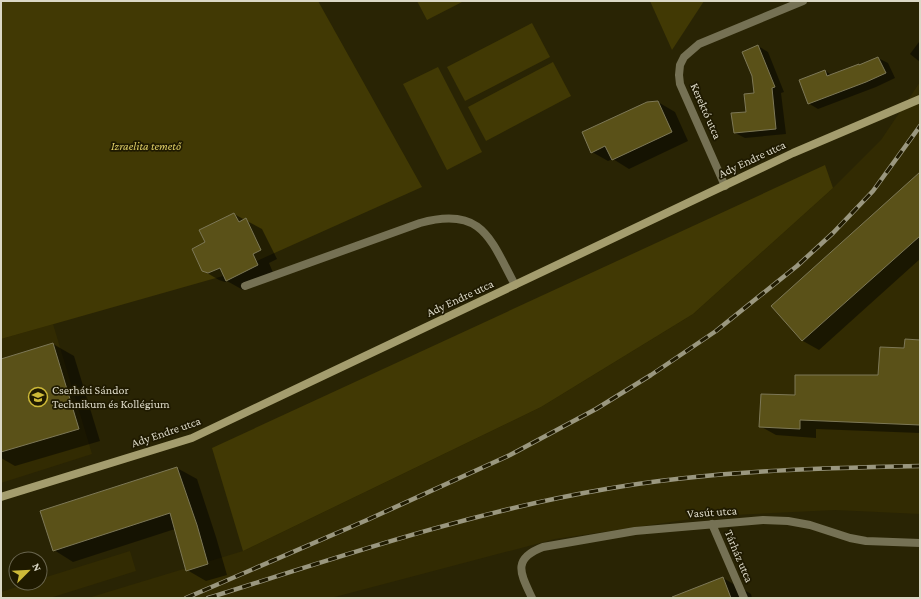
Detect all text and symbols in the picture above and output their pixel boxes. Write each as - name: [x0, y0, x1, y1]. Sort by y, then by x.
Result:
- street label: Kerektó utca: [687, 81, 725, 142]
- street label: Ady Endre utca: [716, 137, 788, 181]
- park label: Izraelita temető: [111, 139, 182, 153]
- street label: Ady Endre utca: [424, 276, 496, 320]
- place label: Cserháti Sándor Technikum és Kollégium: [52, 383, 170, 411]
- school or university icon: Cserháti Sándor Technikum és Kollégium: [27, 386, 49, 408]
- street label: Ady Endre utca: [129, 413, 203, 450]
- street label: Vasút utca: [687, 503, 738, 521]
- street label: Tárház utca: [722, 527, 757, 585]
- north arrow: [8, 551, 48, 591]
- text: N: [30, 561, 44, 573]

